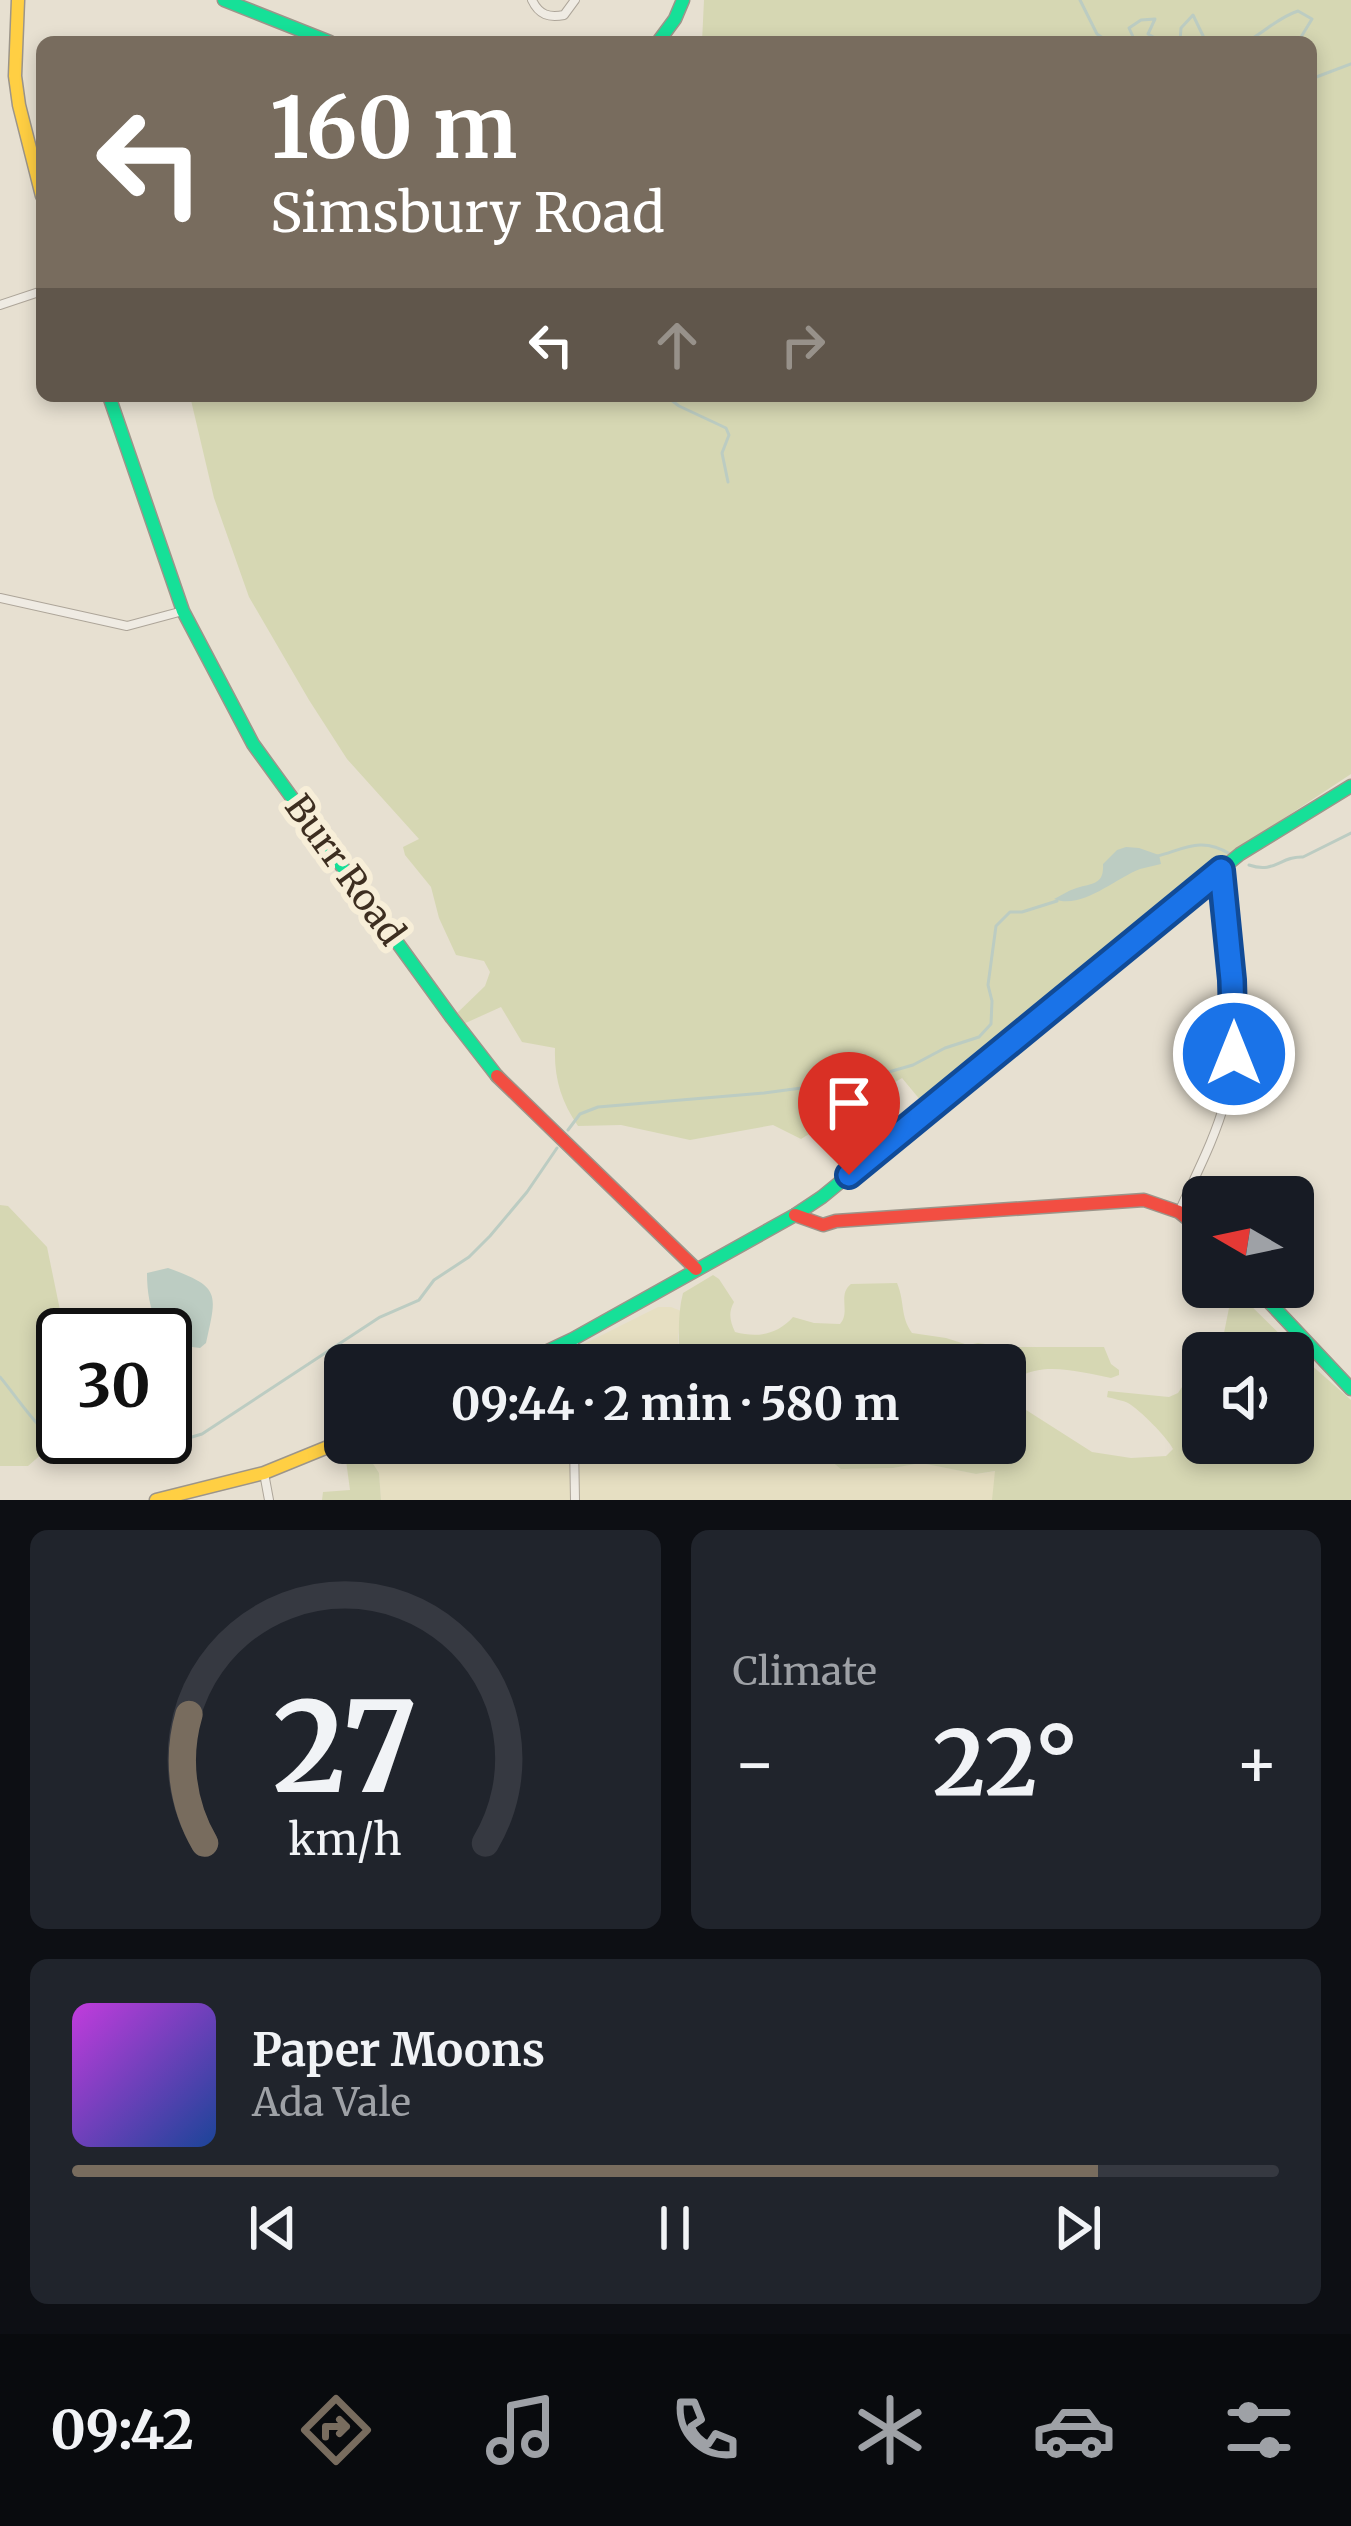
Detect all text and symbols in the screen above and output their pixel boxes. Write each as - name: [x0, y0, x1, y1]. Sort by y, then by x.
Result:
- text: 160 m: [270, 75, 517, 181]
- icon: left: [72, 84, 228, 240]
- text: Simsbury Road: [270, 179, 665, 247]
- icon: left: [518, 312, 584, 378]
- icon: ahead: [644, 312, 710, 378]
- icon: right: [770, 312, 836, 378]
- street label: Burr Road: [275, 786, 415, 954]
- position arrow: [1171, 991, 1297, 1117]
- pin: [798, 1052, 900, 1175]
- icon: arrive: [816, 1070, 882, 1136]
- north arrow: [1182, 1176, 1314, 1308]
- map controls: [1182, 1176, 1314, 1464]
- speed limit sign: 30: [36, 1308, 192, 1464]
- button: sound: [1182, 1332, 1314, 1464]
- text: 09:44 · 2 min · 580 m: [451, 1376, 899, 1432]
- text: Climate: [733, 1647, 877, 1696]
- text: 27: [273, 1669, 417, 1826]
- text: 22°: [933, 1706, 1079, 1820]
- text: −: [733, 1722, 777, 1805]
- text: +: [1235, 1722, 1279, 1805]
- text: km/h: [288, 1812, 402, 1866]
- text: Paper Moons: [252, 2022, 545, 2078]
- text: Ada Vale: [252, 2078, 411, 2127]
- icon: previous: [240, 2195, 306, 2261]
- icon: pause: [642, 2195, 708, 2261]
- icon: next: [1045, 2195, 1111, 2261]
- icon: directions: [294, 2388, 378, 2472]
- icon: music: [479, 2388, 563, 2472]
- icon: phone: [663, 2388, 747, 2472]
- icon: climate: [848, 2388, 932, 2472]
- icon: car: [1032, 2388, 1116, 2472]
- icon: filters: [1217, 2388, 1301, 2472]
- text: 09:42: [50, 2396, 194, 2464]

